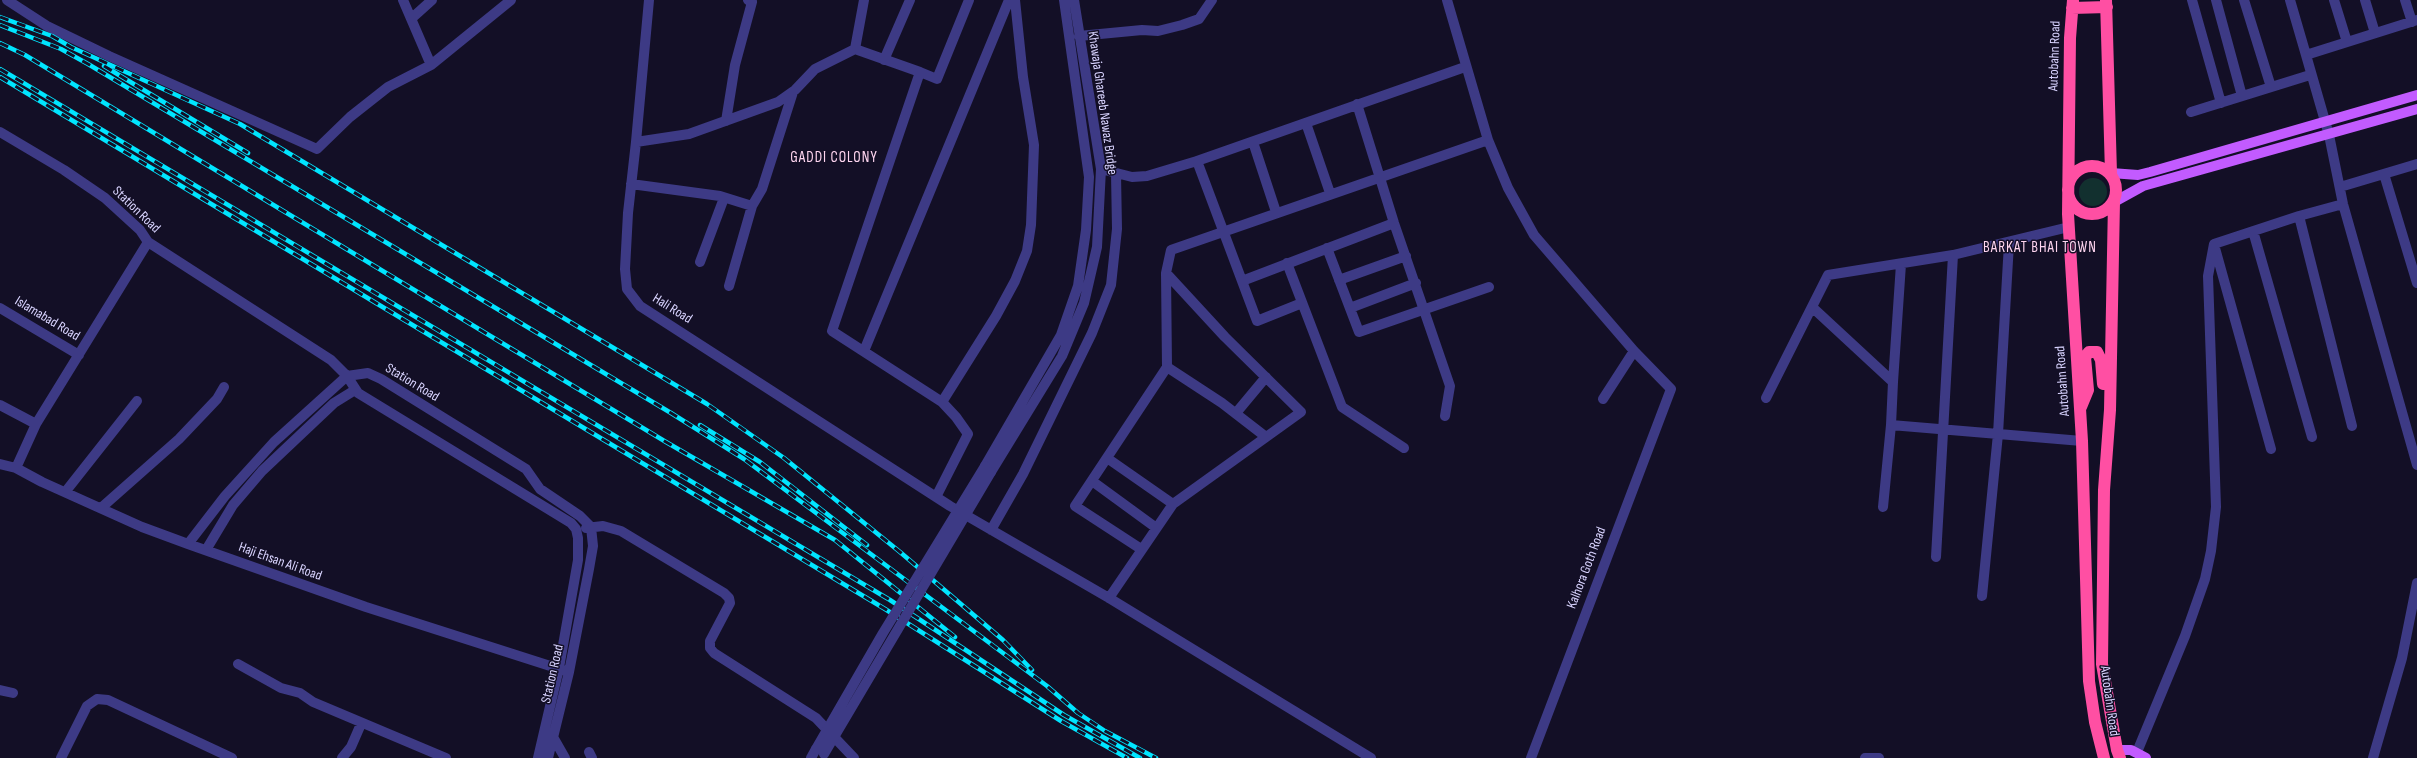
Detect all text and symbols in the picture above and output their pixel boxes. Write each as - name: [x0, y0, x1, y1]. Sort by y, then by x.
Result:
- street label: Autobahn Road: [2045, 20, 2065, 92]
- street label: Khawaja Ghareeb Nawaz Bridge: [1084, 30, 1120, 176]
- district label: GADDI COLONY: [790, 149, 878, 167]
- street label: Station Road: [109, 183, 163, 237]
- district label: BARKAT BHAI TOWN: [1983, 239, 2097, 257]
- street label: Hali Road: [649, 290, 695, 328]
- street label: Islamabad Road: [11, 293, 83, 345]
- street label: Autobahn Road: [2052, 345, 2074, 417]
- street label: Station Road: [382, 360, 442, 406]
- street label: Kalhora Goth Road: [1564, 525, 1610, 611]
- street label: Haji Ehsan Ali Road: [236, 539, 324, 585]
- street label: Station Road: [538, 643, 568, 705]
- street label: Autobahn Road: [2096, 665, 2122, 737]

